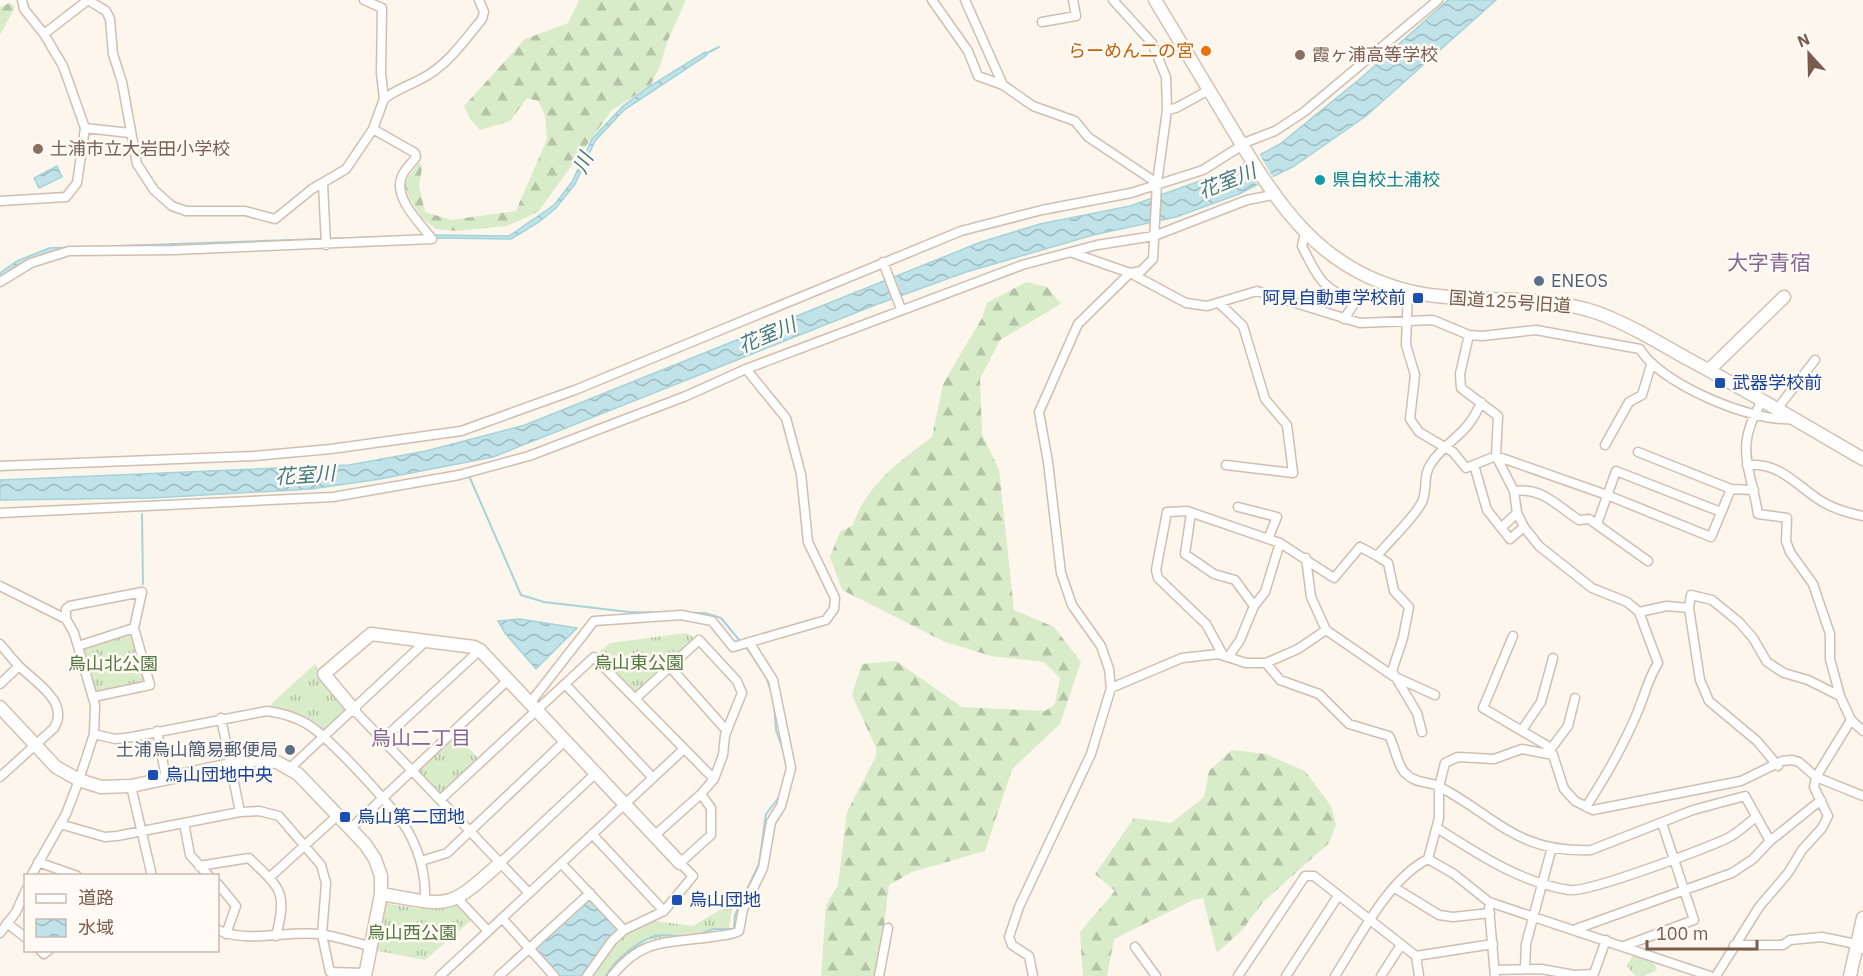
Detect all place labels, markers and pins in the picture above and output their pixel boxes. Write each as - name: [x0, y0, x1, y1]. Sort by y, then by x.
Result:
- place label: らーめん二の宮: [1068, 39, 1194, 62]
- place label: 霞ヶ浦高等学校: [1312, 43, 1438, 66]
- marker: らーめん二の宮: [1199, 44, 1213, 58]
- marker: 霞ヶ浦高等学校: [1293, 48, 1307, 62]
- place label: 土浦市立大岩田小学校: [50, 137, 230, 160]
- marker: 土浦市立大岩田小学校: [31, 142, 45, 156]
- place label: 県自校土浦校: [1332, 168, 1440, 191]
- marker: 県自校土浦校: [1313, 173, 1327, 187]
- place label: ENEOS: [1551, 269, 1608, 292]
- marker: ENEOS: [1532, 274, 1546, 288]
- place label: 阿見自動車学校前: [1262, 286, 1406, 309]
- marker: 阿見自動車学校前: [1411, 291, 1425, 305]
- place label: 武器学校前: [1732, 371, 1822, 394]
- marker: 武器学校前: [1713, 376, 1727, 390]
- place label: 土浦烏山簡易郵便局: [116, 738, 278, 761]
- marker: 土浦烏山簡易郵便局: [283, 743, 297, 757]
- place label: 烏山団地中央: [165, 763, 273, 786]
- marker: 烏山団地中央: [146, 768, 160, 782]
- place label: 烏山第二団地: [357, 805, 465, 828]
- marker: 烏山第二団地: [338, 810, 352, 824]
- place label: 烏山団地: [689, 888, 761, 911]
- marker: 烏山団地: [670, 893, 684, 907]

